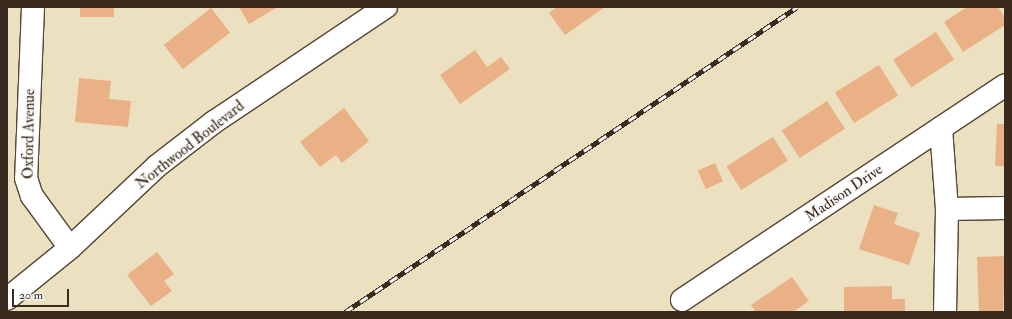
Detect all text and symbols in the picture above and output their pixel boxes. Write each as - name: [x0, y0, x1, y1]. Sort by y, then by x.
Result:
- street label: Oxford Avenue: [19, 89, 39, 179]
- street label: Northwood Boulevard: [132, 97, 248, 193]
- street label: Madison Drive: [802, 160, 886, 226]
- scale bar: [14, 281, 71, 307]
- text: 20 m: [19, 288, 43, 303]

